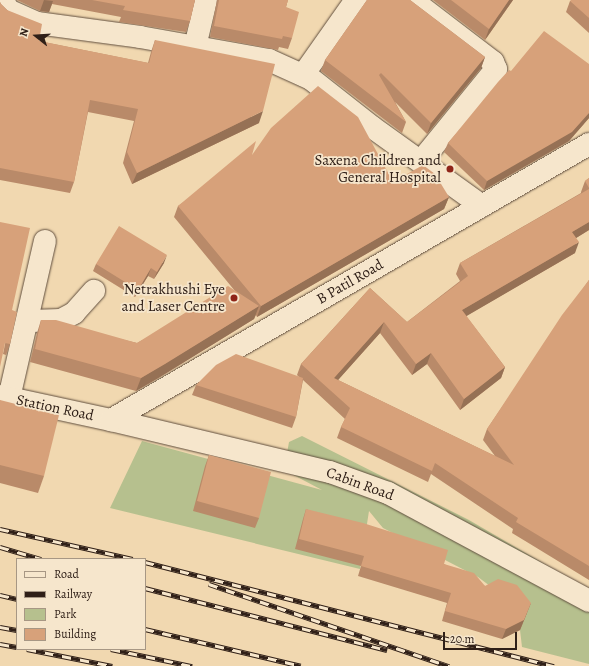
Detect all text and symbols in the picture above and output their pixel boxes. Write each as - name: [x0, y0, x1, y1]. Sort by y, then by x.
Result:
- north arrow: [16, 16, 56, 56]
- text: N: [16, 26, 32, 38]
- place label: Saxena Children and General Hospital: [315, 151, 441, 186]
- marker: Saxena Children and General Hospital: [444, 163, 456, 175]
- street label: B Patil Road: [313, 256, 387, 308]
- place label: Netrakhushi Eye and Laser Centre: [121, 280, 225, 315]
- marker: Netrakhushi Eye and Laser Centre: [228, 292, 240, 304]
- street label: Station Road: [15, 391, 95, 425]
- street label: Cabin Road: [324, 463, 396, 505]
- legend: [16, 558, 146, 650]
- text: Road: [54, 566, 79, 582]
- text: Railway: [54, 586, 92, 602]
- text: Park: [54, 606, 77, 622]
- scale bar: [445, 624, 519, 650]
- text: Building: [54, 626, 96, 642]
- text: 20 m: [450, 631, 474, 647]

